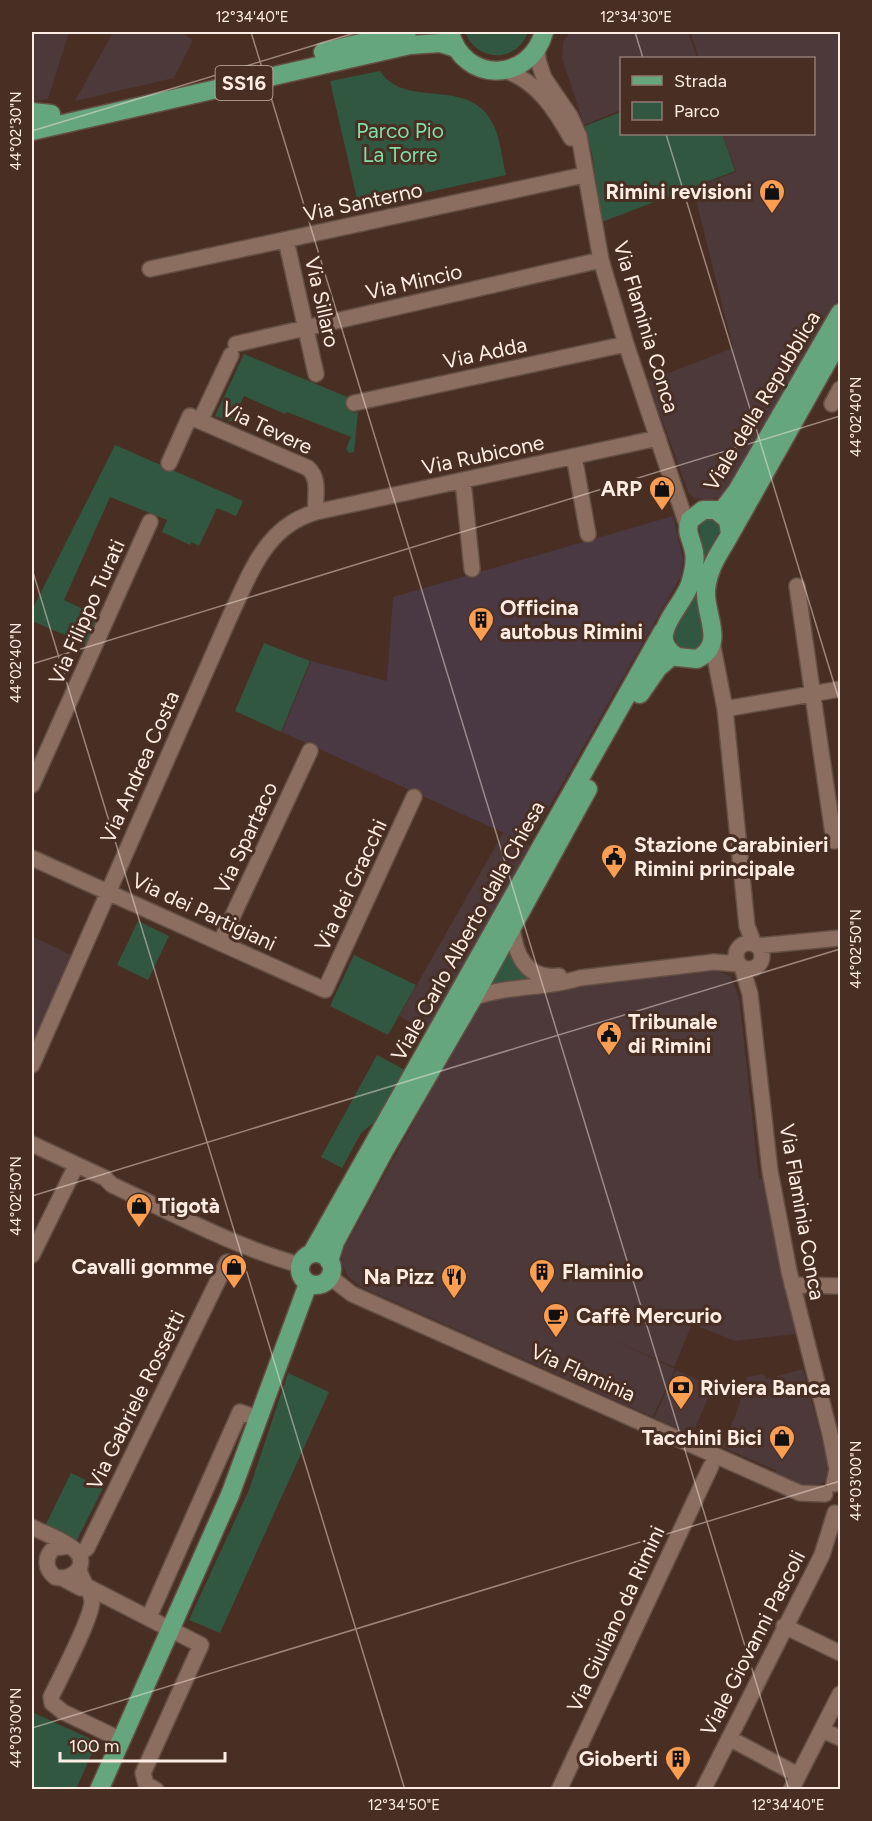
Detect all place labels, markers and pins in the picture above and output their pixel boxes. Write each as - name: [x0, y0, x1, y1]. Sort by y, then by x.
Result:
- shop icon: Rimini revisioni: [757, 177, 787, 215]
- place label: Rimini revisioni: [605, 179, 752, 204]
- shop icon: ARP: [647, 474, 677, 512]
- place label: ARP: [601, 476, 642, 501]
- place label: Officina autobus Rimini: [500, 595, 643, 644]
- building icon: Officina autobus Rimini: [466, 605, 496, 643]
- place label: Stazione Carabinieri Rimini principale: [634, 832, 829, 881]
- public building icon: Stazione Carabinieri Rimini principale: [599, 842, 629, 880]
- place label: Tribunale di Rimini: [628, 1009, 718, 1058]
- public building icon: Tribunale di Rimini: [594, 1019, 624, 1057]
- shop icon: Tigotà: [124, 1191, 154, 1229]
- place label: Tigotà: [158, 1193, 220, 1218]
- shop icon: Cavalli gomme: [219, 1252, 249, 1290]
- place label: Cavalli gomme: [71, 1254, 214, 1279]
- building icon: Flaminio: [527, 1257, 557, 1295]
- place label: Flaminio: [562, 1259, 643, 1284]
- restaurant icon: Na Pizz: [439, 1262, 469, 1300]
- place label: Na Pizz: [363, 1264, 434, 1289]
- cafe icon: Caffè Mercurio: [541, 1301, 571, 1339]
- place label: Caffè Mercurio: [576, 1303, 722, 1328]
- bank icon: Riviera Banca: [666, 1373, 696, 1411]
- place label: Riviera Banca: [700, 1375, 831, 1400]
- shop icon: Tacchini Bici: [767, 1423, 797, 1461]
- place label: Tacchini Bici: [642, 1425, 762, 1450]
- building icon: Gioberti: [663, 1744, 693, 1782]
- place label: Gioberti: [579, 1746, 658, 1771]

